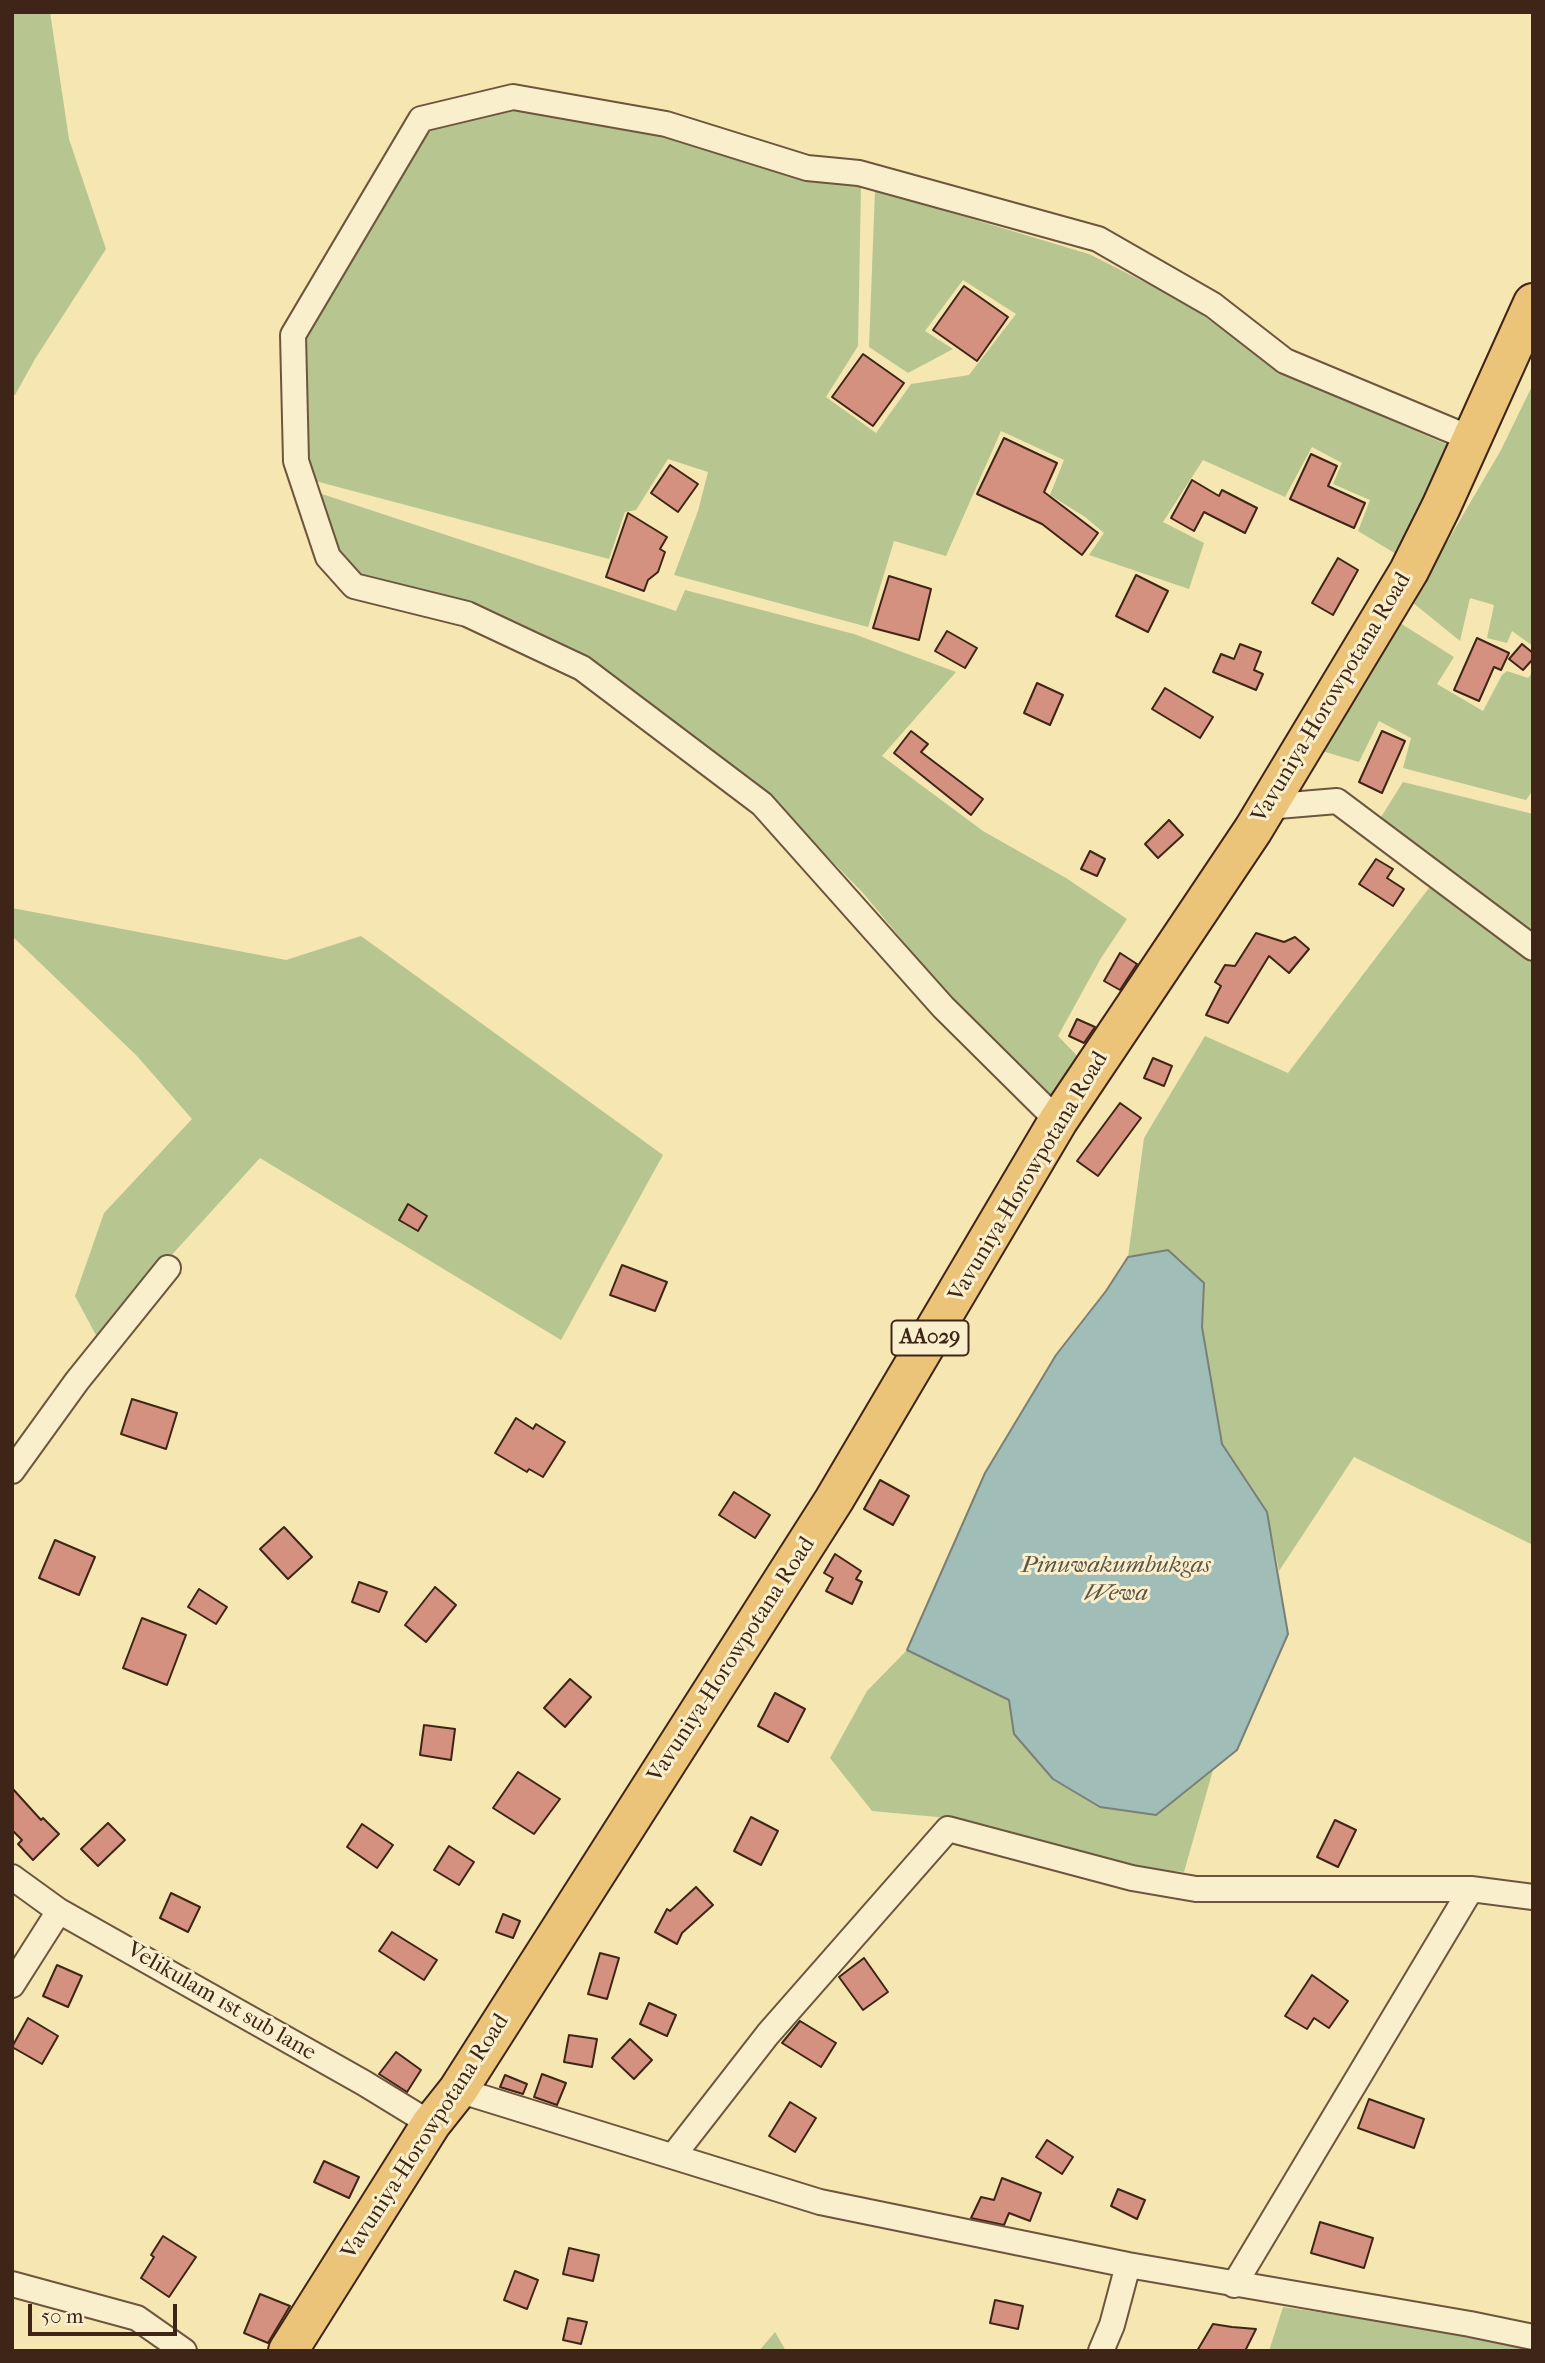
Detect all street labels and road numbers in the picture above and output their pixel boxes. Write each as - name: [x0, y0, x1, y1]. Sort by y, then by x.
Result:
- street label: Vavuniya-Horowpotana Road: [1246, 568, 1418, 828]
- street label: Vavuniya-Horowpotana Road: [943, 1047, 1115, 1307]
- road number: AA029: [892, 1320, 968, 1356]
- street label: Vavuniya-Horowpotana Road: [642, 1532, 822, 1788]
- street label: Velikulam 1st sub lane: [121, 1937, 321, 2067]
- street label: Vavuniya-Horowpotana Road: [336, 2009, 516, 2265]

